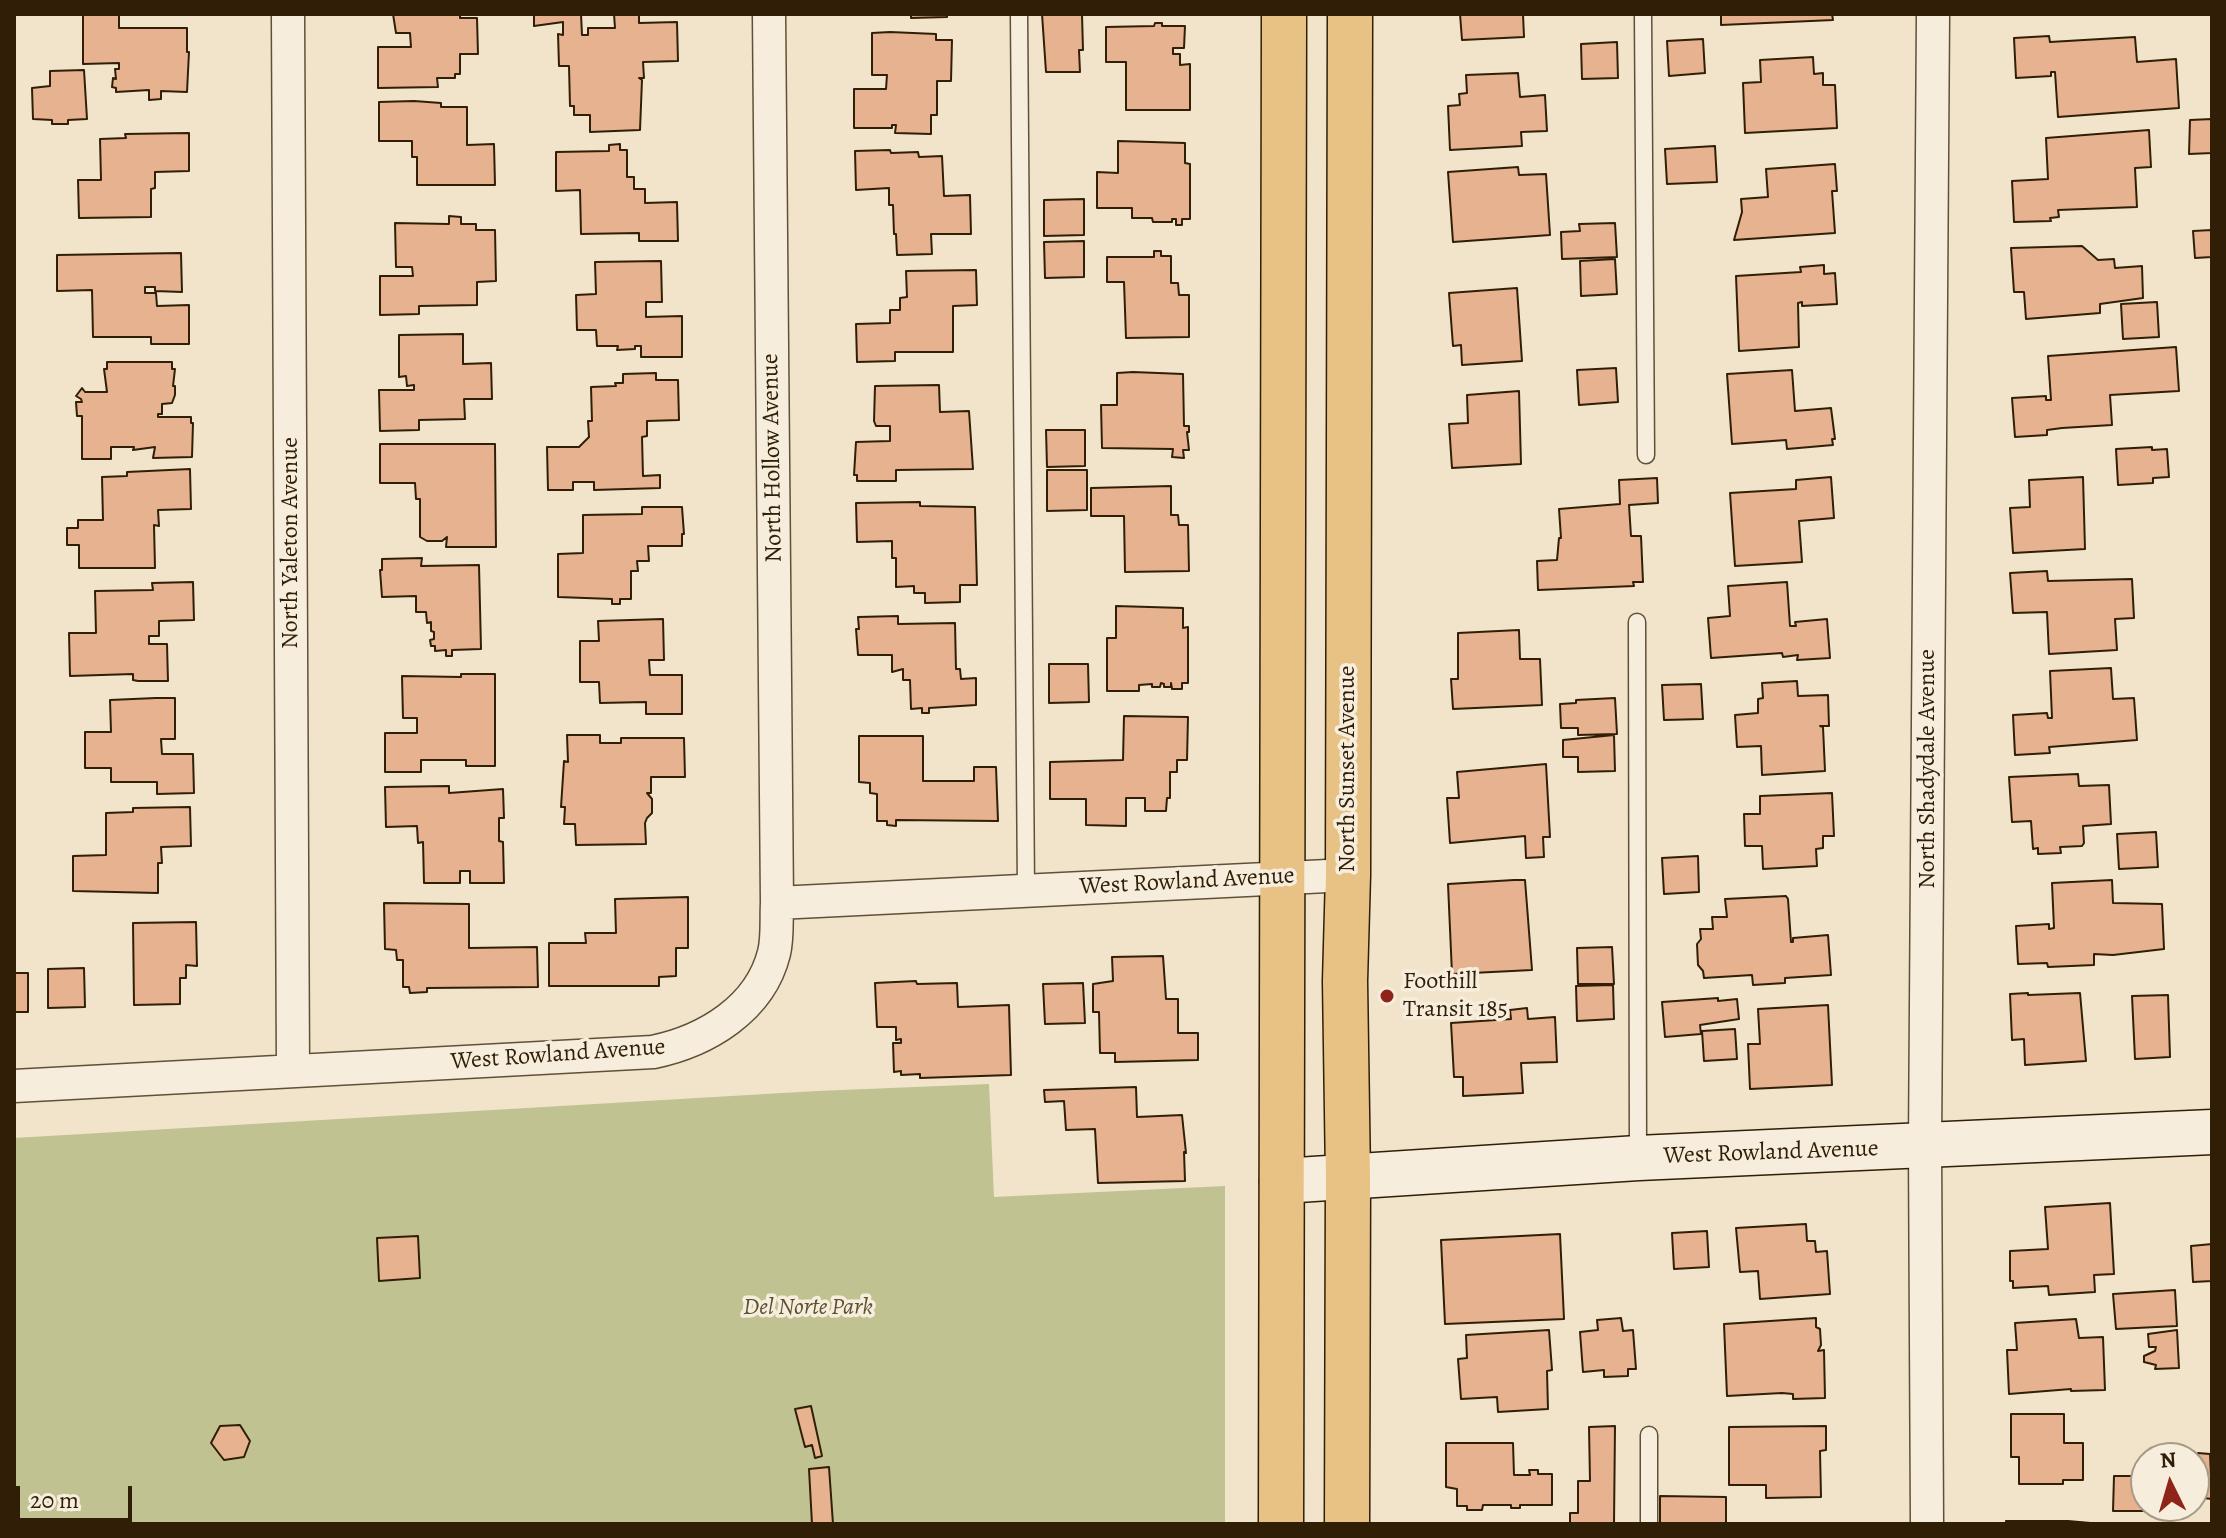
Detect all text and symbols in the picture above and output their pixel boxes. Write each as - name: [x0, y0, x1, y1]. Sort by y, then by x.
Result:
- street label: North Hollow Avenue: [757, 353, 789, 563]
- street label: North Yaleton Avenue: [277, 437, 305, 649]
- street label: North Shadydale Avenue: [1914, 649, 1942, 889]
- street label: North Sunset Avenue: [1334, 666, 1362, 872]
- street label: West Rowland Avenue: [1079, 862, 1295, 902]
- place label: Foothill Transit 185: [1403, 968, 1508, 1024]
- marker: Foothill Transit 185: [1378, 987, 1396, 1005]
- street label: West Rowland Avenue: [450, 1033, 666, 1077]
- street label: West Rowland Avenue: [1663, 1135, 1879, 1171]
- park label: Del Norte Park: [743, 1294, 873, 1322]
- north arrow: [2130, 1442, 2210, 1522]
- text: N: [2159, 1444, 2177, 1476]
- scale bar: [20, 1470, 136, 1520]
- text: 20 m: [30, 1484, 79, 1516]

